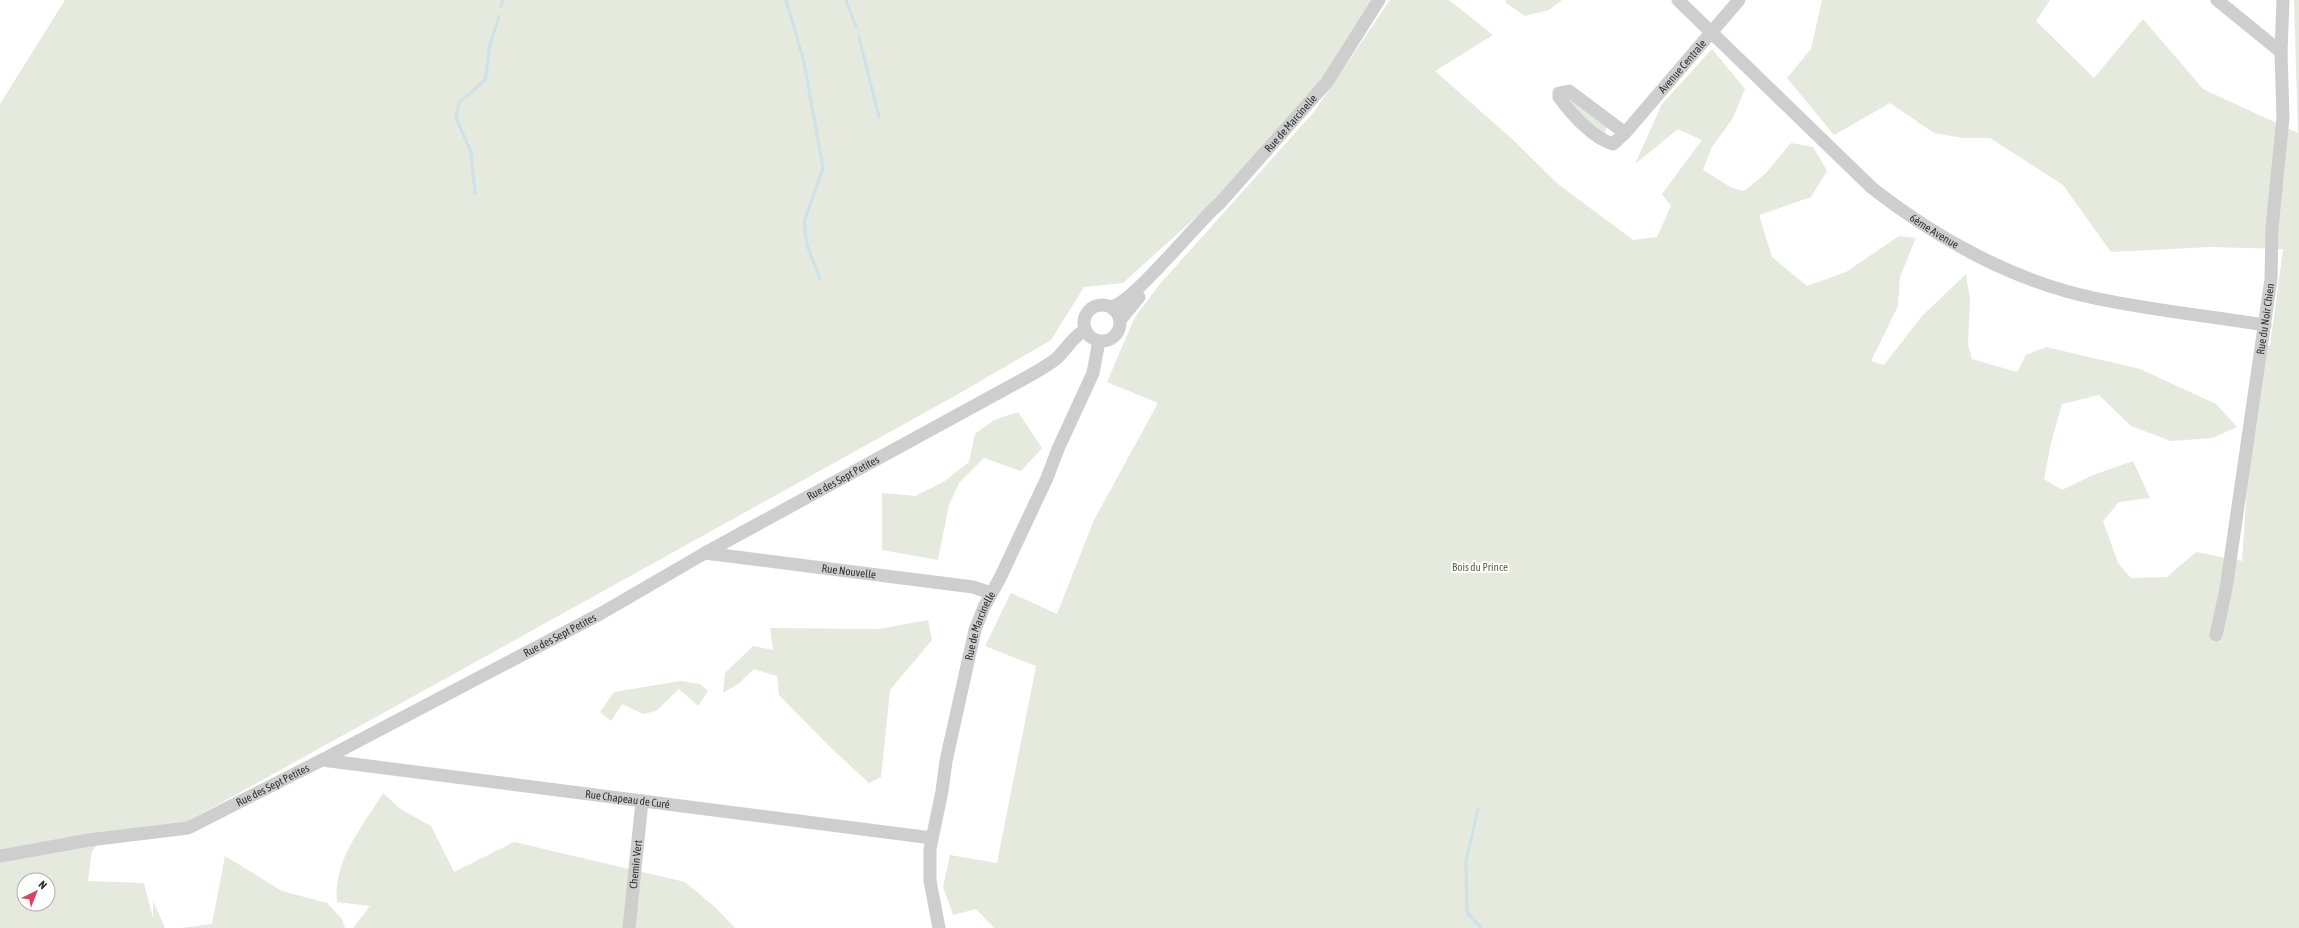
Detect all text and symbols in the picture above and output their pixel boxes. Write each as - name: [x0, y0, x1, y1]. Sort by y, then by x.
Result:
- street label: Avenue Centrale: [1656, 37, 1708, 95]
- street label: Rue de Marcinelle: [1262, 92, 1319, 154]
- street label: 6ème Avenue: [1908, 211, 1961, 251]
- street label: Rue du Noir Chien: [2254, 283, 2276, 355]
- street label: Rue des Sept Petites: [805, 453, 881, 502]
- park label: Bois du Prince: [1452, 561, 1508, 573]
- street label: Rue Nouvelle: [821, 562, 877, 581]
- street label: Rue de Marcinelle: [962, 589, 997, 661]
- street label: Rue des Sept Petites: [521, 611, 598, 659]
- street label: Rue des Sept Petites: [234, 761, 311, 809]
- street label: Rue Chapeau de Curé: [584, 788, 671, 810]
- street label: Chemin Vert: [627, 839, 644, 889]
- north arrow: [16, 872, 56, 912]
- text: N: [36, 878, 49, 891]

